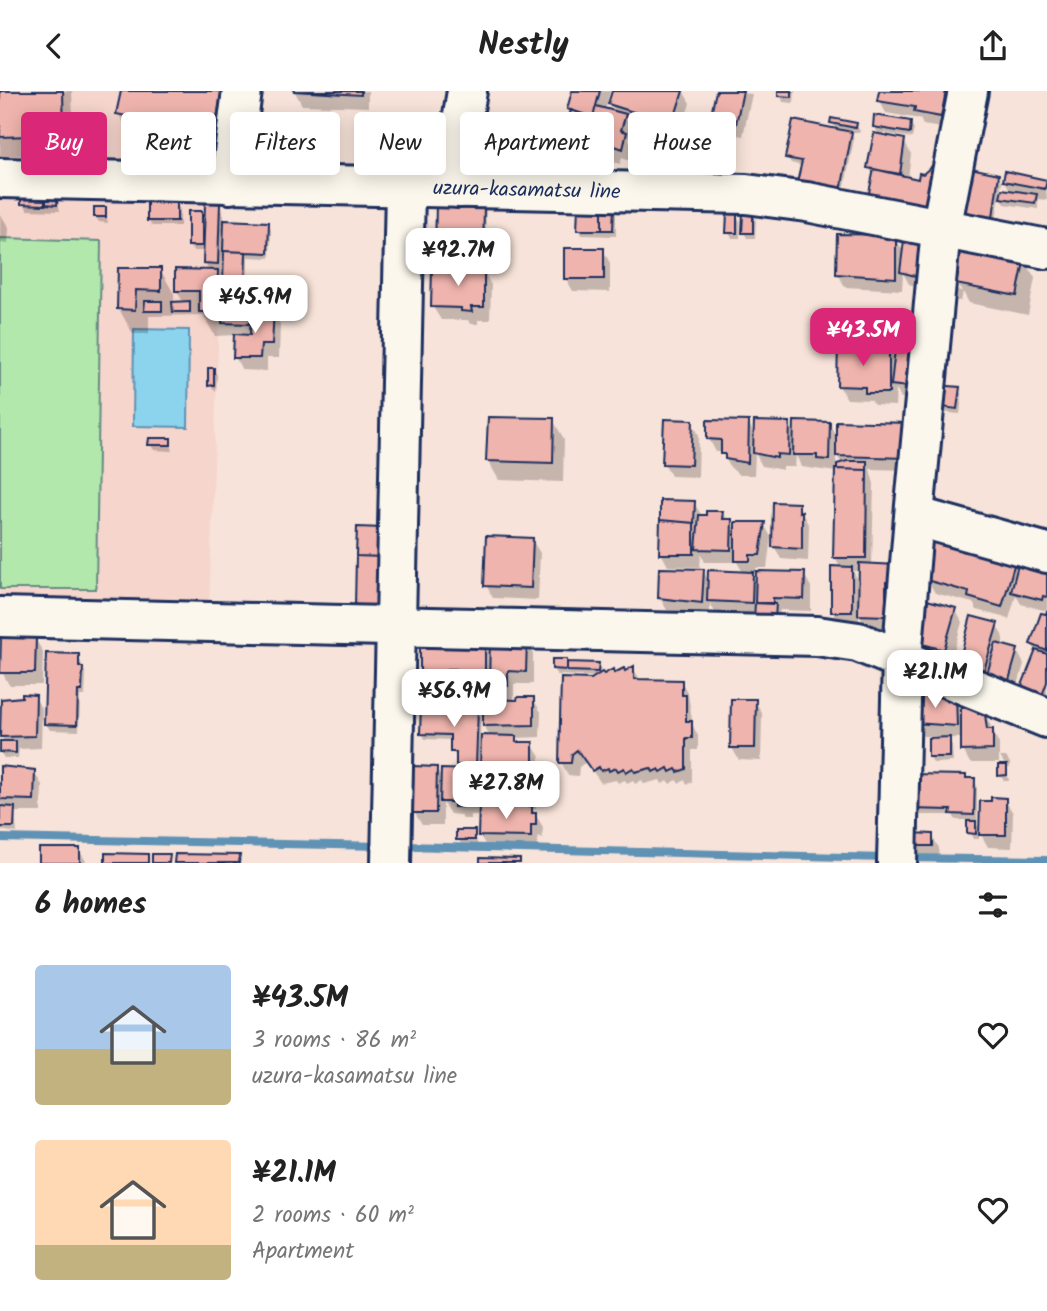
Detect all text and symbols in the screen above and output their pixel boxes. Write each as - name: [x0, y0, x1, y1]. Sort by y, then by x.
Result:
- text: Nestly: [478, 20, 569, 71]
- icon: back: [35, 27, 73, 65]
- icon: share: [974, 27, 1012, 65]
- chip: Buy: [21, 112, 107, 175]
- chip: Rent: [121, 112, 216, 175]
- chip: Filters: [230, 112, 340, 175]
- chip: New: [354, 112, 446, 175]
- chip: Apartment: [460, 112, 614, 175]
- chip: House: [628, 112, 736, 175]
- street label: uzura-kasamatsu line: [433, 172, 621, 209]
- pin: ¥92.7M: [401, 229, 515, 288]
- text: ¥92.7M: [422, 233, 494, 269]
- pin: ¥45.9M: [198, 275, 312, 335]
- text: ¥45.9M: [219, 280, 291, 316]
- pin: ¥43.5M: [806, 309, 920, 368]
- text: ¥43.5M: [826, 313, 900, 349]
- pin: ¥21.1M: [878, 651, 992, 710]
- text: ¥21.1M: [903, 655, 967, 691]
- pin: ¥56.9M: [397, 669, 511, 729]
- text: ¥56.9M: [418, 674, 490, 710]
- pin: ¥27.8M: [449, 761, 563, 821]
- text: ¥27.8M: [469, 766, 543, 802]
- text: 6 homes: [35, 881, 147, 929]
- icon: filters: [974, 886, 1012, 924]
- text: ¥43.5M: [252, 975, 348, 1023]
- icon: home: [91, 993, 175, 1077]
- icon: heart: [974, 1016, 1012, 1054]
- text: 3 rooms · 86 m²: [252, 1023, 416, 1059]
- text: uzura-kasamatsu line: [252, 1059, 457, 1095]
- text: ¥21.1M: [252, 1150, 336, 1198]
- icon: home: [91, 1168, 175, 1252]
- icon: heart: [974, 1191, 1012, 1229]
- text: 2 rooms · 60 m²: [252, 1198, 414, 1234]
- text: Apartment: [252, 1234, 354, 1270]

